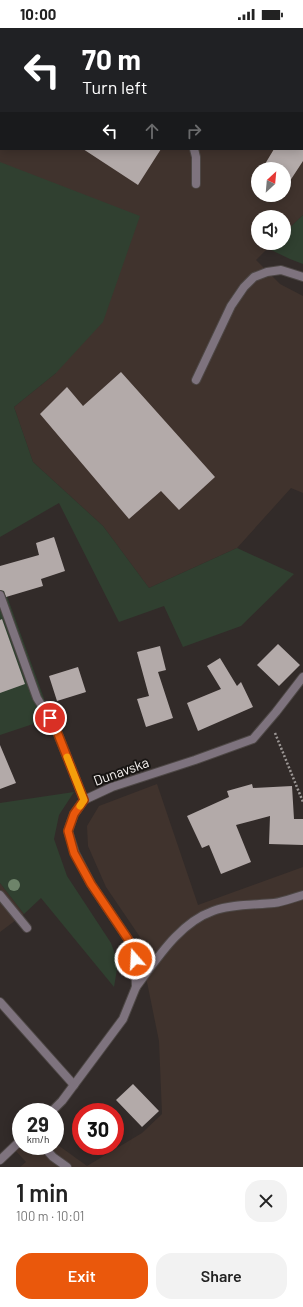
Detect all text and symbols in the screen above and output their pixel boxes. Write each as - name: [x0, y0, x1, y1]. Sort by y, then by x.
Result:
- text: 10:00: [20, 5, 56, 23]
- text: 70 m: [82, 42, 141, 76]
- icon: left: [16, 44, 68, 96]
- text: Turn left: [82, 76, 148, 98]
- icon: left: [99, 120, 121, 142]
- icon: ahead: [141, 120, 163, 142]
- icon: right: [183, 120, 205, 142]
- north arrow: [251, 162, 291, 202]
- map controls: [251, 162, 291, 250]
- button: sound: [251, 210, 291, 250]
- pin: [33, 701, 67, 735]
- icon: arrive: [39, 707, 61, 729]
- street label: Dunavska: [91, 753, 151, 789]
- position arrow: [114, 938, 156, 980]
- speed limit sign: 30: [72, 1103, 124, 1155]
- text: 29: [27, 1112, 49, 1136]
- text: km/h: [27, 1133, 49, 1145]
- text: 1 min: [16, 1178, 68, 1207]
- button: close: [245, 1180, 287, 1222]
- text: 100 m · 10:01: [16, 1208, 84, 1224]
- button: Exit: [16, 1253, 148, 1299]
- button: Share: [156, 1253, 287, 1299]

